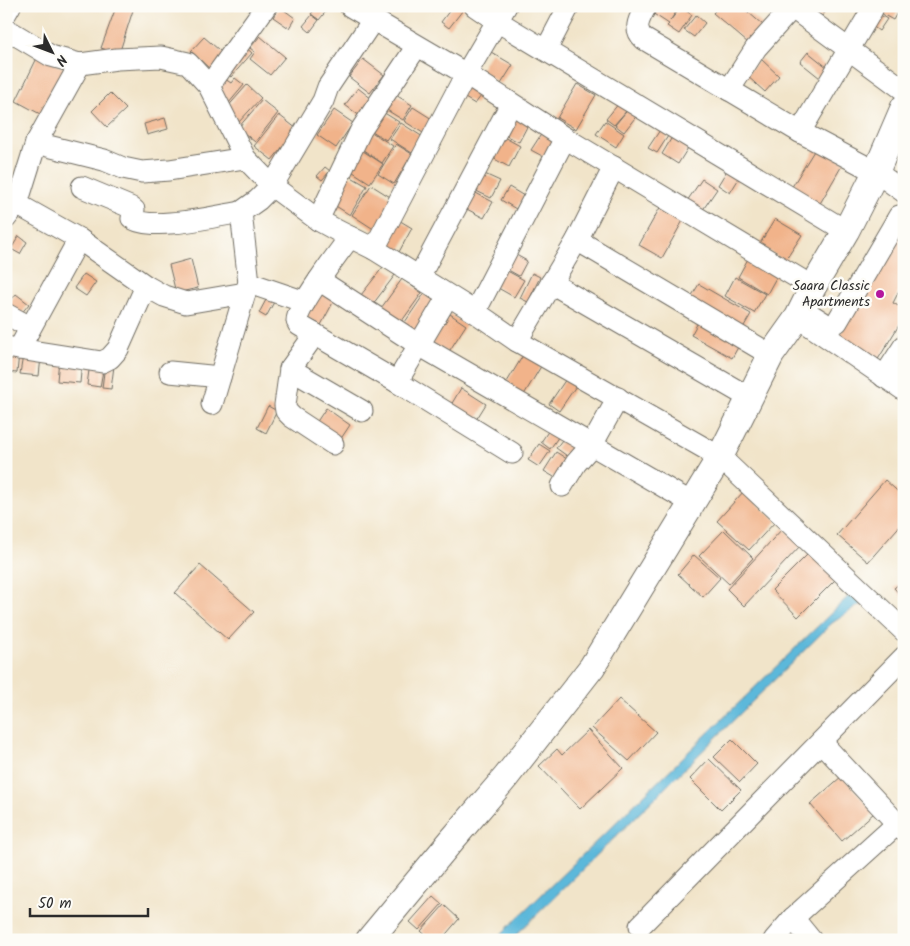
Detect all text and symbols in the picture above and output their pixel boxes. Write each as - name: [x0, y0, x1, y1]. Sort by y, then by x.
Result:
- north arrow: [28, 28, 78, 78]
- text: N: [50, 49, 72, 71]
- place label: Saara Classic Apartments: [793, 275, 870, 313]
- marker: Saara Classic Apartments: [874, 288, 886, 300]
- scale bar: [30, 886, 148, 918]
- text: 50 m: [38, 892, 72, 916]

